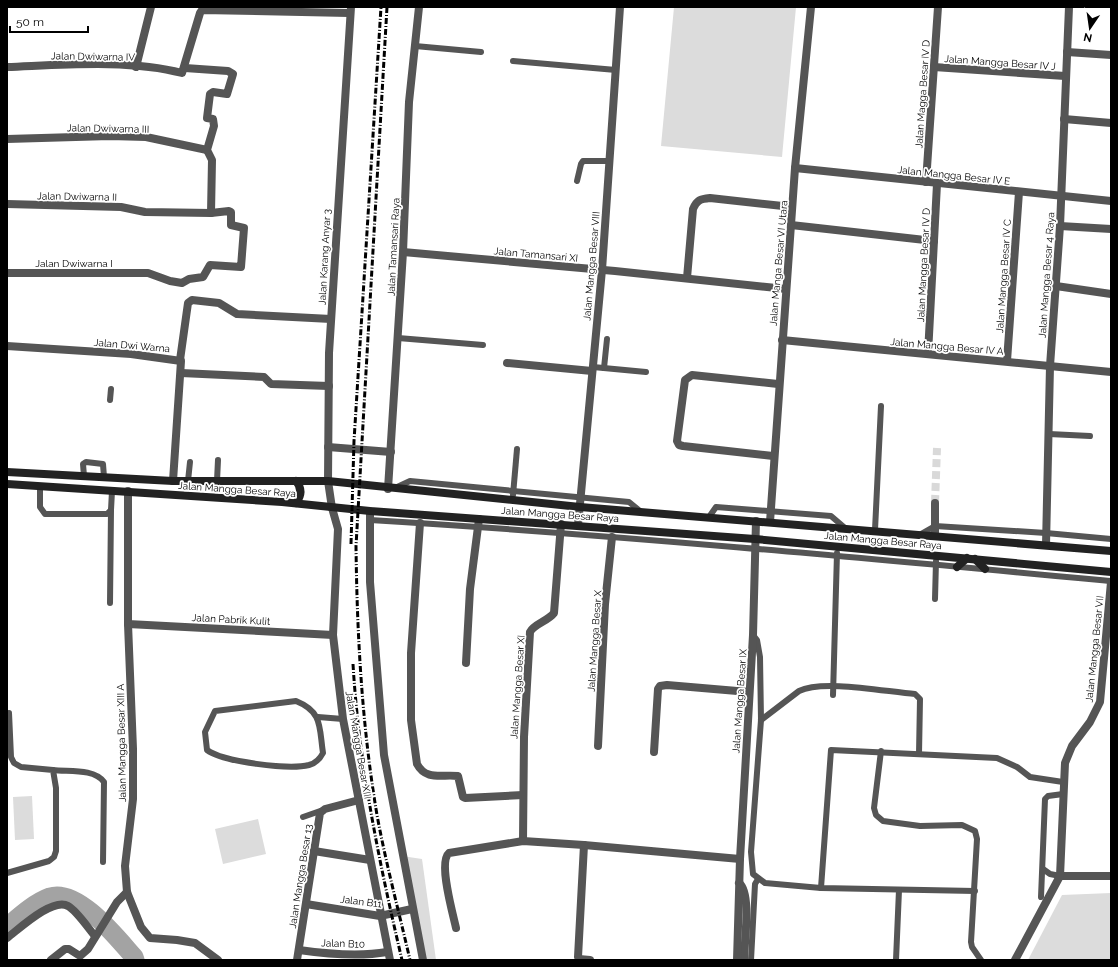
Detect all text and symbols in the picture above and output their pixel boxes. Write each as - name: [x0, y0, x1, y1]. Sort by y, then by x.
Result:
- scale bar: [10, 8, 88, 34]
- north arrow: [1070, 8, 1110, 48]
- text: 50 m: [16, 15, 44, 29]
- text: N: [1082, 30, 1093, 45]
- street label: Jalan Magga Besar IV D: [913, 40, 932, 149]
- street label: Jalan Dwiwarna IV: [51, 50, 135, 63]
- street label: Jalan Mangga Besar IV J: [944, 53, 1056, 72]
- street label: Jalan Dwiwarna III: [67, 122, 149, 135]
- street label: Jalan Mangga Besar IV E: [897, 164, 1011, 187]
- street label: Jalan Dwiwarna II: [37, 190, 117, 203]
- street label: Jalan Tamansari Raya: [385, 198, 402, 296]
- street label: Jalan Manga Besar VI Utara: [768, 200, 789, 326]
- street label: Jalan Mangga Besar IV D: [915, 208, 932, 322]
- street label: Jalan Karang Anyar 3: [316, 209, 333, 305]
- street label: Jalan Mangga Besar VIII: [581, 211, 602, 321]
- street label: Jalan Mangga Besar 4 Raya: [1037, 212, 1056, 338]
- street label: Jalan Mangga Besar IV C: [994, 219, 1013, 333]
- street label: Jalan Tamansari XI: [493, 245, 579, 264]
- street label: Jalan Dwiwarna I: [35, 258, 113, 269]
- street label: Jalan Mangga Besar IV A: [890, 336, 1004, 357]
- street label: Jalan Dwi Warna: [93, 337, 171, 354]
- street label: Jalan Mangga Besar Raya: [178, 480, 296, 499]
- street label: Jalan Mangga Besar Raya: [501, 505, 619, 524]
- street label: Jalan Mangga Besar Raya: [824, 530, 942, 551]
- street label: Jalan Mangga Besar X: [585, 589, 604, 692]
- street label: Jalan Mangga Besar VII: [1083, 595, 1106, 703]
- street label: Jalan Pabrik Kulit: [191, 612, 271, 627]
- street label: Jalan Mangga Besar XI: [508, 635, 527, 740]
- street label: Jalan Mangga Besar IX: [730, 648, 749, 754]
- street label: Jalan Mangga Besar XIII A: [115, 683, 128, 802]
- street label: Jalan Mangga Besar XIII: [344, 690, 373, 800]
- street label: Jalan Mangga Besar 13: [287, 823, 314, 929]
- street label: Jalan B11: [339, 893, 383, 910]
- street label: Jalan B10: [321, 937, 365, 950]

